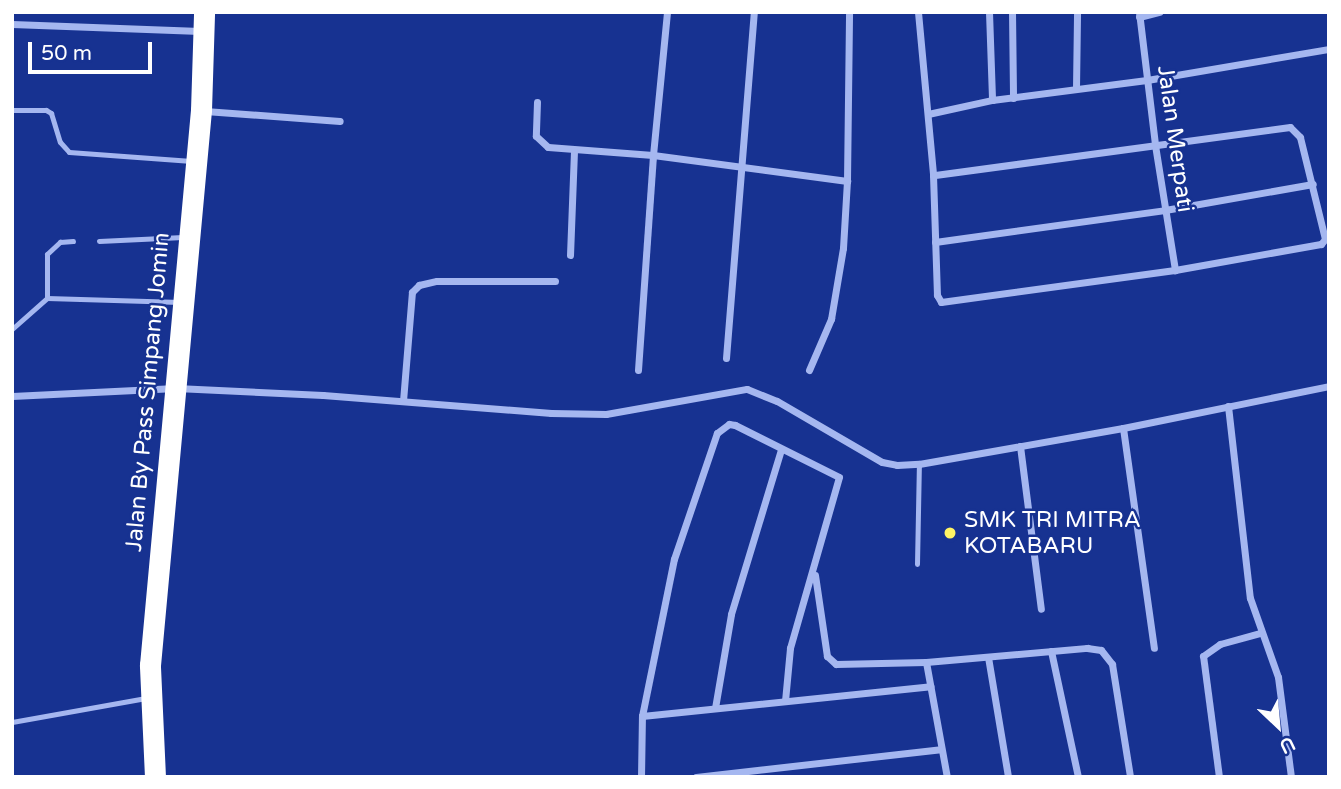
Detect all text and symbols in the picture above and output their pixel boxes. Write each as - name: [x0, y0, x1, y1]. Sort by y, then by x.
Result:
- scale bar: [32, 28, 156, 72]
- text: 50 m: [41, 41, 92, 66]
- street label: Jalan Merpati: [1151, 64, 1199, 214]
- street label: Jalan By Pass Simpang Jomin: [120, 231, 176, 553]
- place label: SMK TRI MITRA KOTABARU: [964, 506, 1141, 560]
- marker: SMK TRI MITRA KOTABARU: [942, 525, 958, 541]
- north arrow: [1243, 691, 1313, 761]
- text: U: [1276, 732, 1299, 758]

